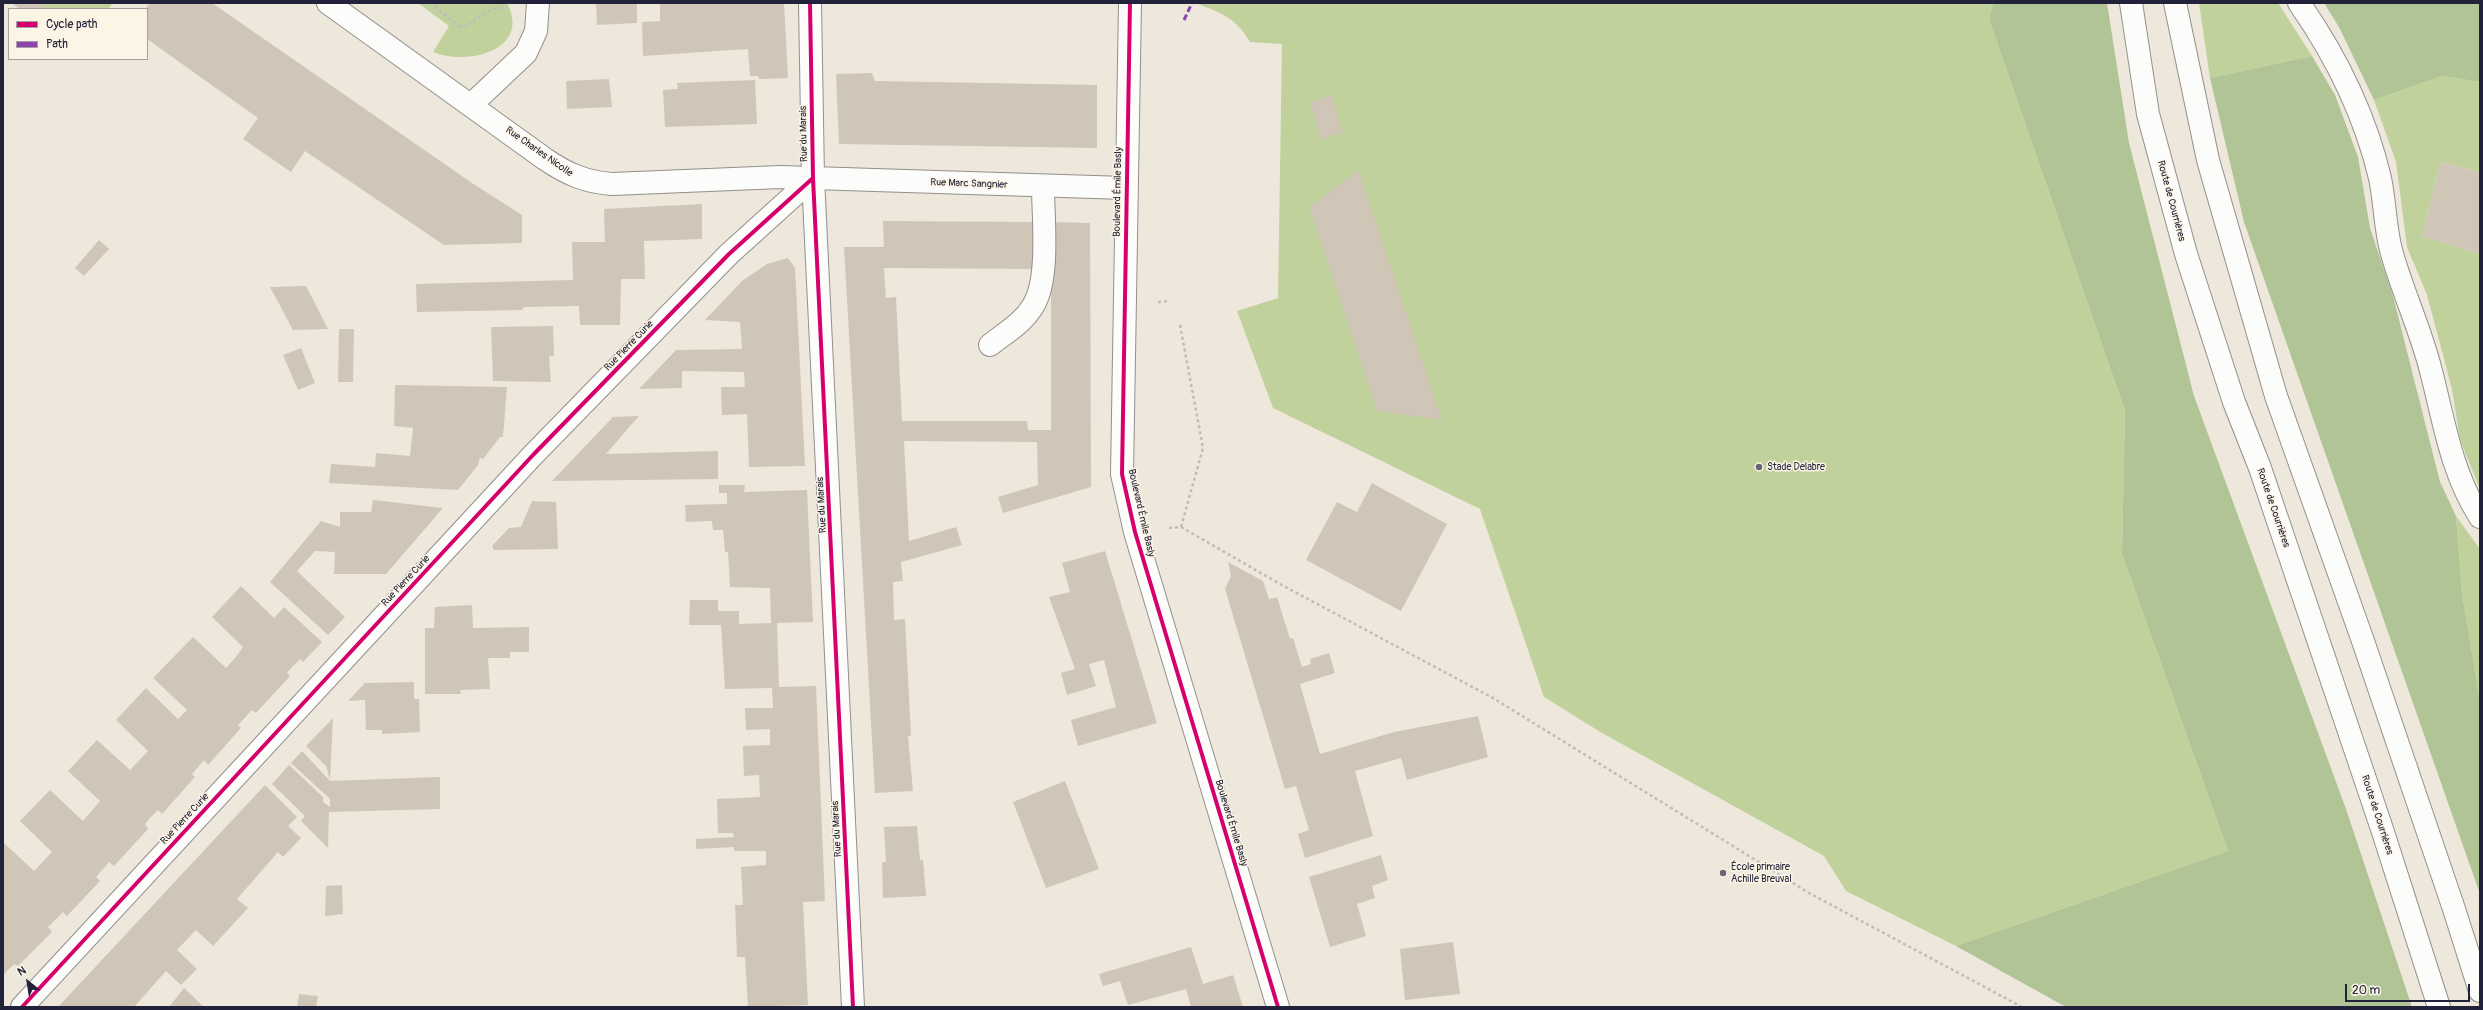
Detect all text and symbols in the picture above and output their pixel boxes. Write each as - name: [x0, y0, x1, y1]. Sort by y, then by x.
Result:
- legend: [8, 8, 148, 60]
- text: Cycle path: [46, 17, 97, 32]
- text: Path: [46, 37, 68, 52]
- street label: Rue du Marais: [798, 106, 810, 162]
- street label: Rue Charles Nicolle: [503, 124, 575, 180]
- street label: Boulevard Émile Basly: [1111, 147, 1125, 237]
- street label: Route de Courrières: [2154, 159, 2188, 243]
- street label: Rue Marc Sangnier: [930, 177, 1008, 191]
- street label: Rue Pierre Curie: [602, 318, 656, 374]
- place label: Stade Delabre: [1767, 461, 1825, 473]
- marker: Stade Delabre: [1754, 462, 1764, 472]
- street label: Route de Courrières: [2254, 467, 2292, 549]
- street label: Boulevard Émile Basly: [1125, 468, 1157, 558]
- street label: Rue du Marais: [815, 477, 829, 533]
- street label: Rue Pierre Curie: [379, 553, 433, 609]
- street label: Route de Courrières: [2358, 774, 2396, 856]
- street label: Boulevard Émile Basly: [1212, 778, 1250, 868]
- street label: Rue Pierre Curie: [158, 791, 212, 847]
- street label: Rue du Marais: [830, 801, 844, 857]
- place label: École primaire Achille Breuval: [1731, 861, 1792, 884]
- marker: École primaire Achille Breuval: [1718, 868, 1728, 878]
- north arrow: [8, 962, 48, 1002]
- text: N: [15, 964, 28, 979]
- scale bar: [2347, 976, 2472, 1002]
- text: 20 m: [2352, 983, 2380, 998]

